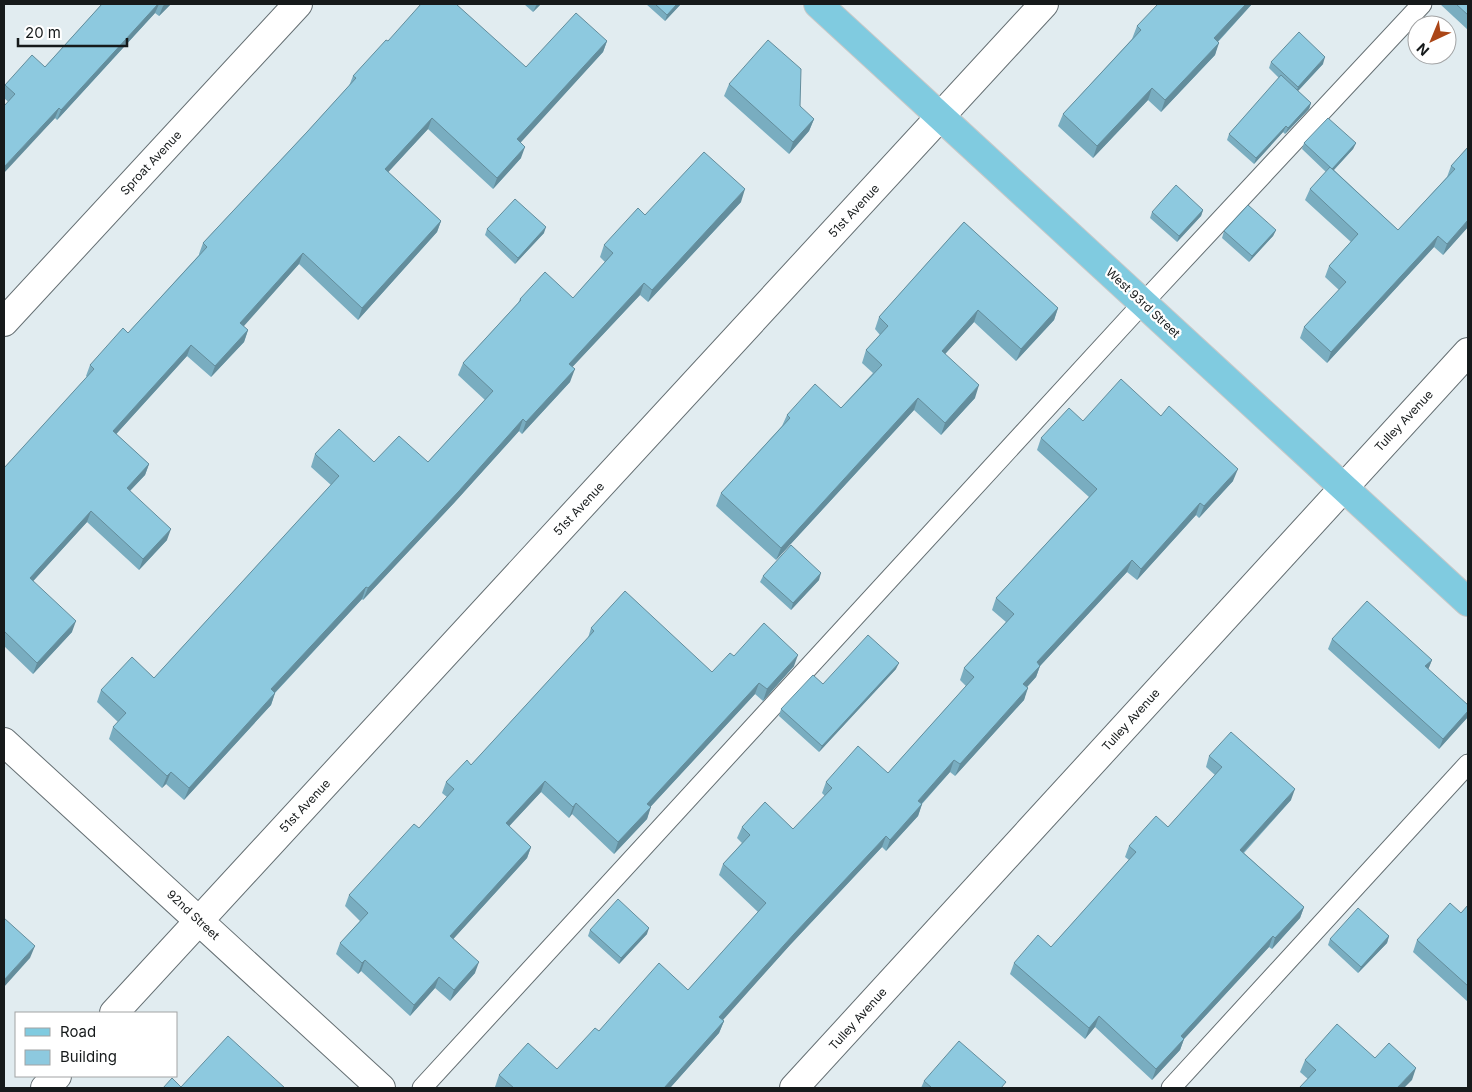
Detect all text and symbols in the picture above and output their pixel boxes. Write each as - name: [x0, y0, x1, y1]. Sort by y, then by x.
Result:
- scale bar: [18, 15, 126, 47]
- north arrow: [1407, 15, 1457, 65]
- text: 20 m: [25, 23, 61, 42]
- text: N: [1413, 40, 1432, 60]
- street label: Sproat Avenue: [117, 127, 184, 198]
- street label: 51st Avenue: [825, 181, 882, 241]
- street label: West 93rd Street: [1103, 265, 1183, 341]
- street label: Tulley Avenue: [1371, 387, 1436, 455]
- street label: 51st Avenue: [550, 479, 607, 539]
- street label: Tulley Avenue: [1099, 685, 1163, 754]
- street label: 51st Avenue: [276, 776, 333, 836]
- street label: 92nd Street: [164, 886, 223, 943]
- street label: Tulley Avenue: [826, 984, 890, 1053]
- legend: [15, 1012, 178, 1077]
- text: Road: [60, 1022, 96, 1041]
- text: Building: [60, 1047, 117, 1066]

